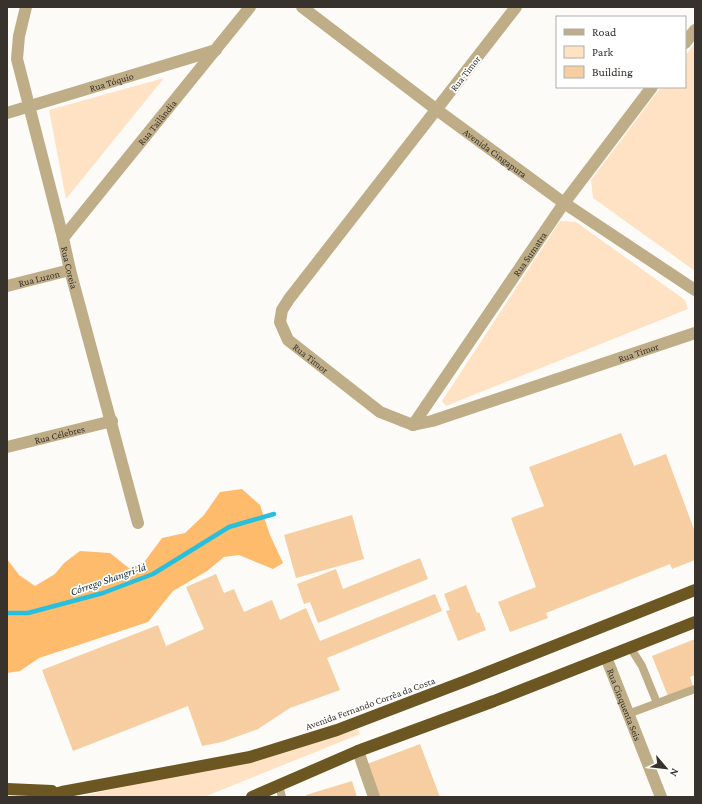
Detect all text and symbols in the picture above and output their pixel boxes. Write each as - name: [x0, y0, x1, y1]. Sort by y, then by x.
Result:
- legend: [556, 16, 686, 88]
- text: Road: [592, 25, 617, 39]
- text: Park: [592, 45, 614, 59]
- street label: Rua Timor: [448, 53, 483, 93]
- text: Building: [592, 65, 633, 79]
- street label: Rua Tóquio: [88, 70, 135, 94]
- street label: Rua Tailândia: [136, 97, 179, 147]
- street label: Avenida Cingapura: [461, 126, 529, 180]
- street label: Rua Sumatra: [511, 230, 549, 278]
- street label: Rua Coreia: [59, 245, 80, 290]
- street label: Rua Luzon: [17, 268, 61, 289]
- street label: Rua Timor: [617, 340, 660, 364]
- street label: Rua Timor: [291, 341, 331, 376]
- street label: Rua Célebres: [33, 423, 86, 446]
- water label: Córrego Shangri-lá: [69, 560, 148, 599]
- street label: Rua Cinquenta Seis: [605, 667, 643, 742]
- street label: Avenida Fernando Corrêa da Costa: [304, 675, 437, 732]
- north arrow: [646, 748, 686, 788]
- text: N: [668, 767, 682, 779]

